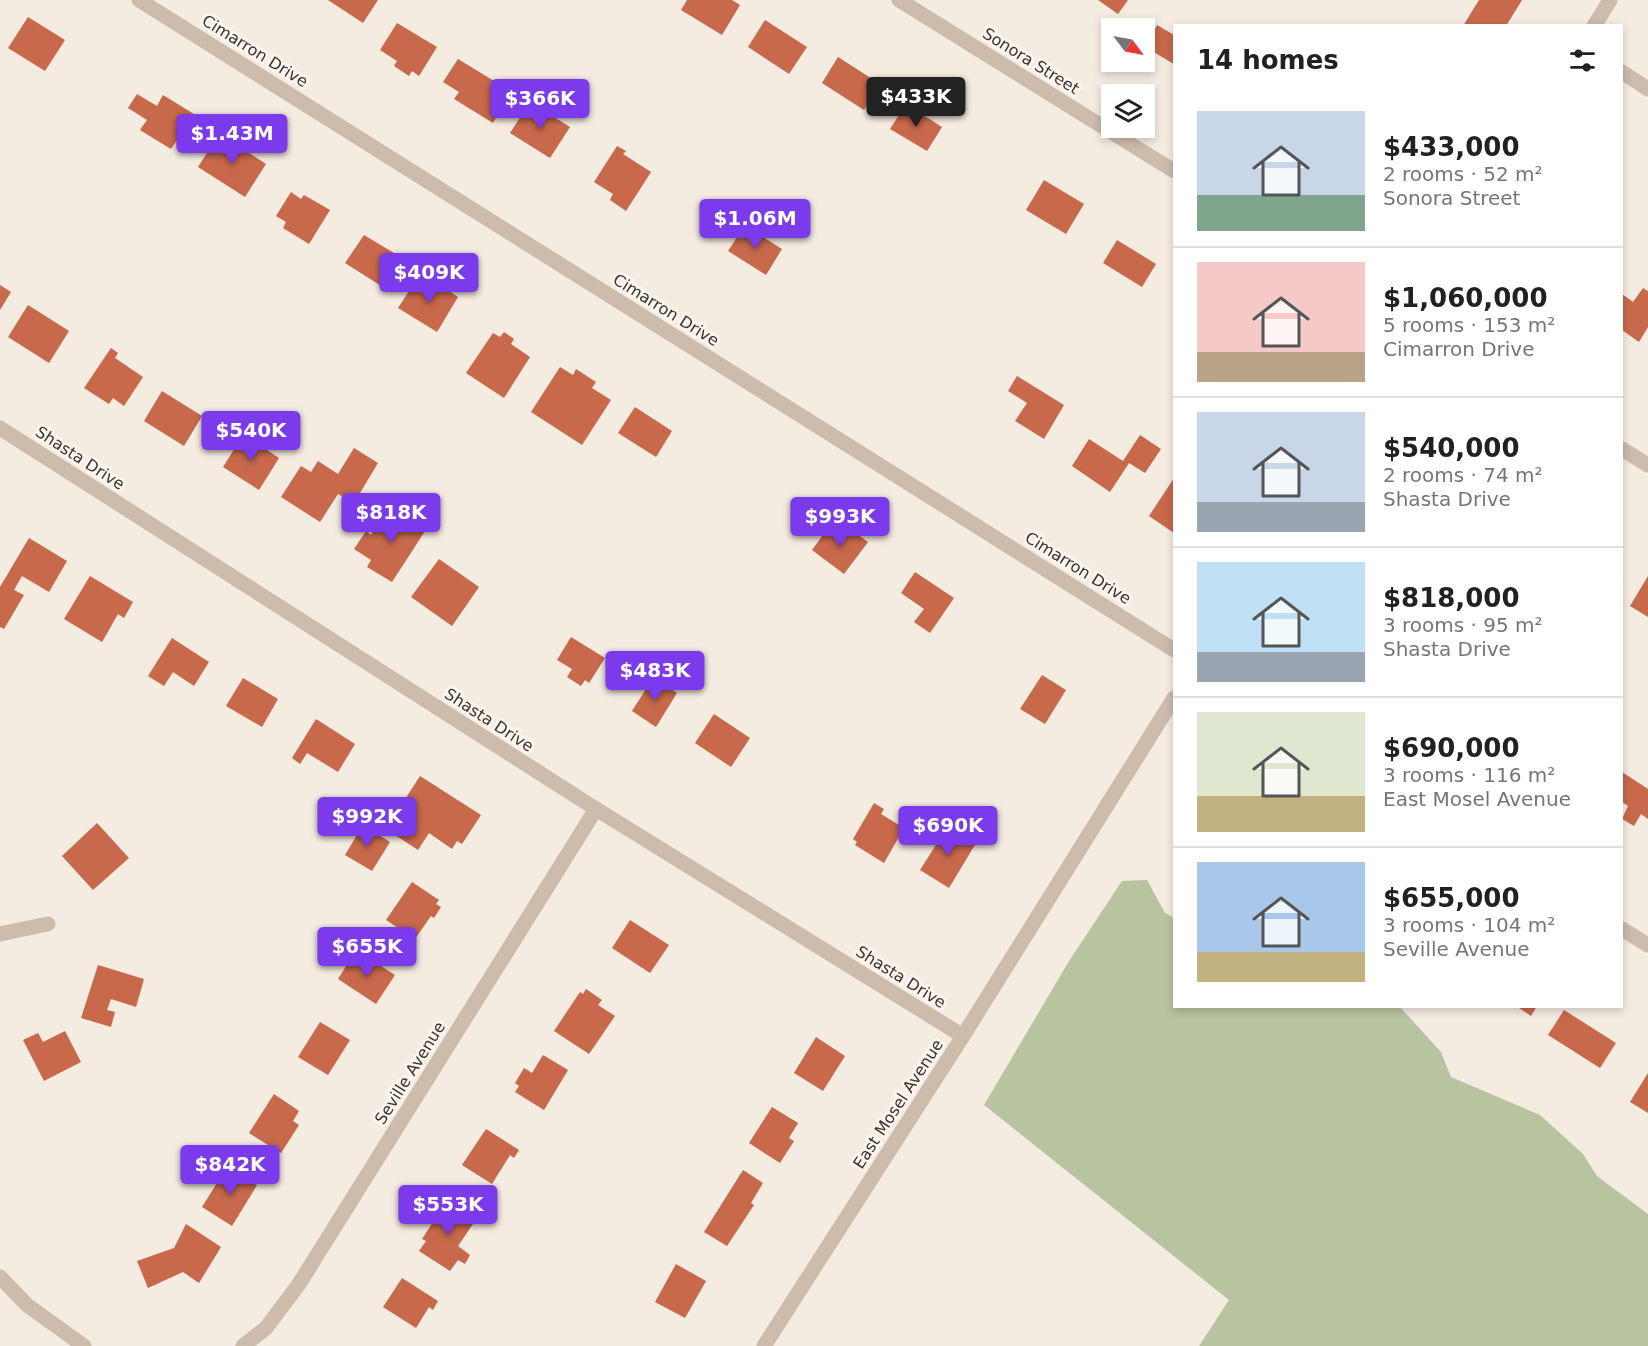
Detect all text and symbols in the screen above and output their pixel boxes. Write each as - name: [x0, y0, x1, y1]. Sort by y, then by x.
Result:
- street label: Cimarron Drive: [199, 11, 311, 91]
- north arrow: [1101, 18, 1155, 72]
- map controls: [1101, 18, 1155, 138]
- street label: Sonora Street: [979, 24, 1083, 98]
- icon: filters: [1566, 44, 1599, 77]
- text: 14 homes: [1197, 45, 1339, 75]
- pin: $433K: [874, 77, 958, 128]
- pin: $366K: [498, 79, 582, 130]
- text: $433K: [880, 84, 952, 108]
- button: layers: [1101, 84, 1155, 138]
- text: $366K: [504, 86, 576, 110]
- pin: $1.43M: [183, 114, 281, 165]
- text: $1.43M: [190, 121, 274, 145]
- text: $433,000: [1383, 132, 1520, 162]
- icon: home: [1245, 135, 1317, 207]
- text: 2 rooms · 52 m²: [1383, 162, 1543, 186]
- text: Sonora Street: [1383, 186, 1520, 210]
- pin: $1.06M: [706, 199, 804, 250]
- text: $1.06M: [713, 206, 797, 230]
- pin: $409K: [387, 253, 471, 304]
- text: $409K: [393, 260, 465, 284]
- street label: Cimarron Drive: [610, 270, 722, 350]
- text: $1,060,000: [1383, 283, 1547, 313]
- icon: home: [1245, 286, 1317, 358]
- text: 5 rooms · 153 m²: [1383, 313, 1555, 337]
- text: Cimarron Drive: [1383, 337, 1535, 361]
- pin: $540K: [209, 411, 293, 462]
- text: $540K: [215, 418, 287, 442]
- street label: Shasta Drive: [32, 422, 128, 494]
- text: $540,000: [1383, 433, 1520, 463]
- icon: home: [1245, 436, 1317, 508]
- text: 2 rooms · 74 m²: [1383, 463, 1543, 487]
- text: Shasta Drive: [1383, 487, 1511, 511]
- pin: $818K: [349, 493, 433, 544]
- pin: $993K: [798, 497, 882, 548]
- text: $818K: [355, 500, 427, 524]
- text: $993K: [804, 504, 876, 528]
- street label: Cimarron Drive: [1022, 528, 1134, 608]
- text: $818,000: [1383, 583, 1520, 613]
- icon: home: [1245, 586, 1317, 658]
- text: 3 rooms · 95 m²: [1383, 613, 1543, 637]
- text: Shasta Drive: [1383, 637, 1511, 661]
- pin: $483K: [613, 651, 697, 702]
- text: $483K: [619, 658, 691, 682]
- street label: Shasta Drive: [441, 684, 537, 756]
- text: $690,000: [1383, 733, 1520, 763]
- icon: home: [1245, 736, 1317, 808]
- text: 3 rooms · 116 m²: [1383, 763, 1555, 787]
- text: East Mosel Avenue: [1383, 787, 1571, 811]
- pin: $992K: [325, 797, 409, 848]
- text: $992K: [331, 804, 403, 828]
- pin: $690K: [906, 806, 990, 857]
- text: $690K: [912, 813, 984, 837]
- text: $655,000: [1383, 883, 1520, 913]
- icon: home: [1245, 886, 1317, 958]
- text: 3 rooms · 104 m²: [1383, 913, 1555, 937]
- pin: $655K: [325, 927, 409, 978]
- text: $655K: [331, 934, 403, 958]
- text: Seville Avenue: [1383, 937, 1529, 961]
- street label: Shasta Drive: [853, 942, 949, 1012]
- street label: Seville Avenue: [371, 1018, 449, 1128]
- street label: East Mosel Avenue: [849, 1036, 947, 1172]
- pin: $842K: [188, 1145, 272, 1196]
- text: $842K: [194, 1152, 266, 1176]
- pin: $553K: [406, 1185, 490, 1236]
- text: $553K: [412, 1192, 484, 1216]

